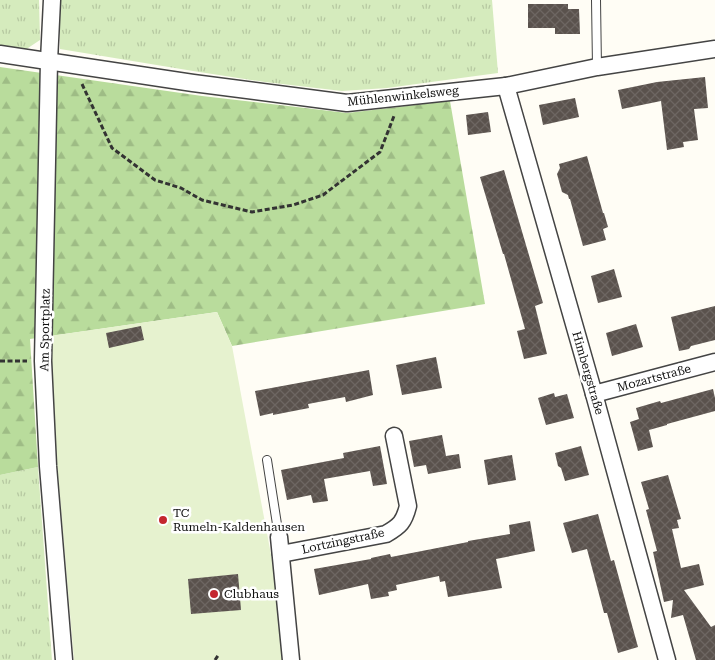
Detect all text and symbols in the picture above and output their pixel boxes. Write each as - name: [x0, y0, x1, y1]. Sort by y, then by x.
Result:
- street label: Mühlenwinkelsweg: [347, 83, 459, 109]
- street label: Am Sportplatz: [37, 288, 53, 372]
- street label: Himbergstraße: [569, 330, 607, 417]
- street label: Mozartstraße: [615, 361, 693, 395]
- place label: TC Rumeln-Kaldenhausen: [173, 506, 305, 534]
- marker: TC Rumeln-Kaldenhausen: [157, 514, 169, 526]
- street label: Lortzingstraße: [300, 525, 386, 557]
- place label: Clubhaus: [224, 587, 279, 601]
- marker: Clubhaus: [208, 588, 220, 600]

